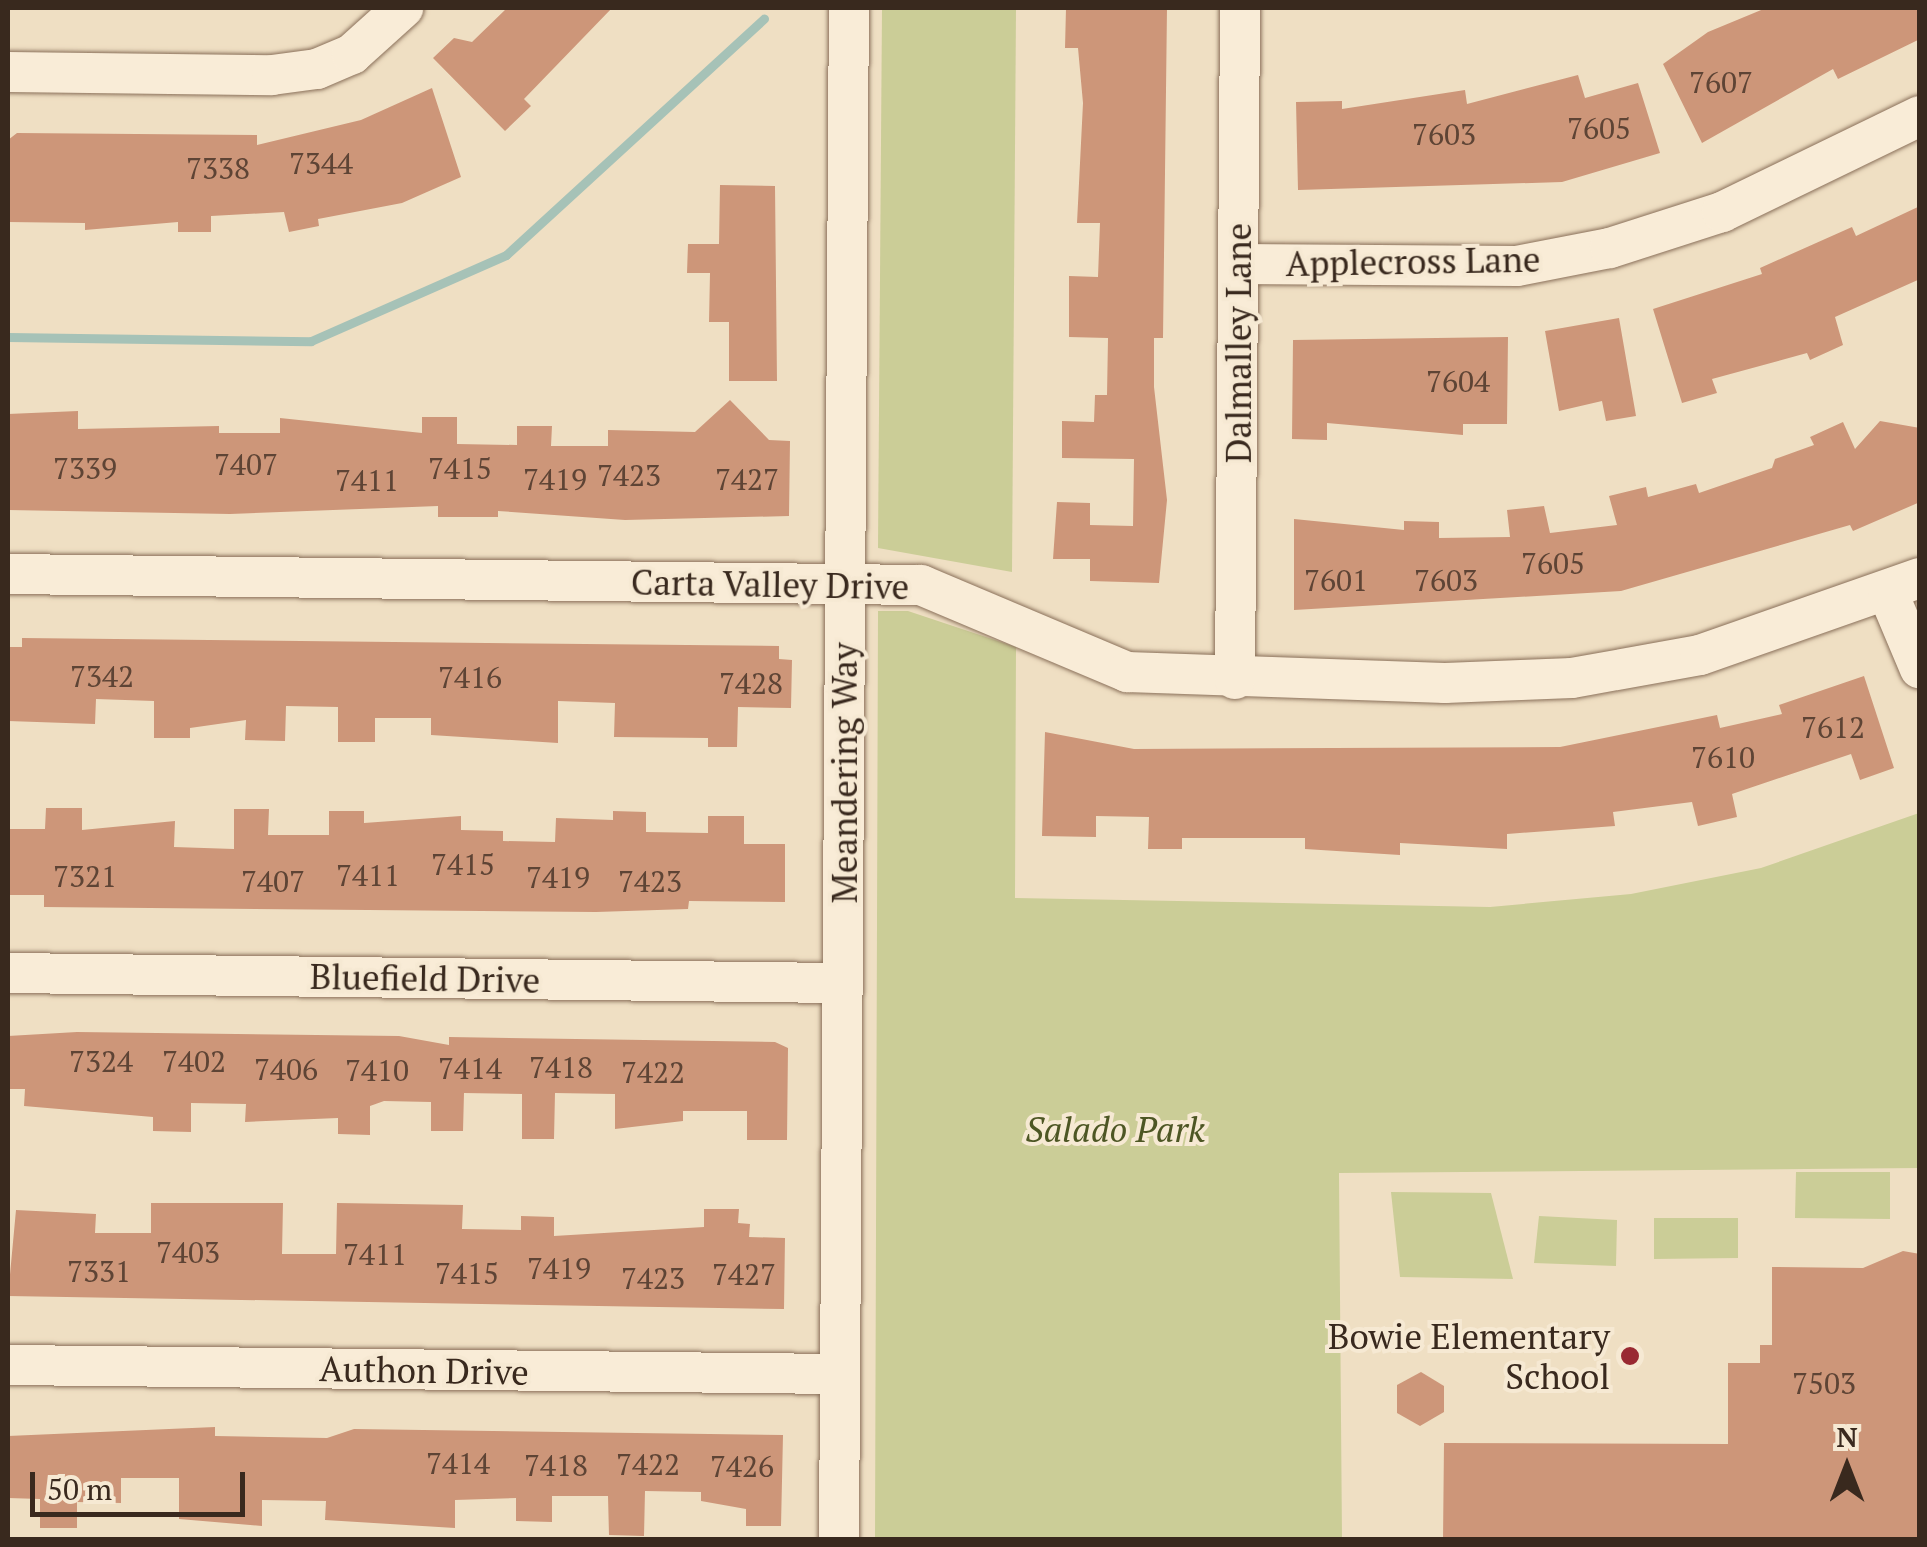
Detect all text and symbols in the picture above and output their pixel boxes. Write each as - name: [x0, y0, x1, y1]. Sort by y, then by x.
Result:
- house number: 7607: [1689, 64, 1753, 100]
- house number: 7605: [1567, 110, 1631, 146]
- house number: 7603: [1412, 116, 1476, 152]
- house number: 7344: [289, 145, 353, 181]
- house number: 7338: [186, 150, 250, 186]
- street label: Dalmalley Lane: [1217, 223, 1259, 463]
- street label: Applecross Lane: [1285, 238, 1541, 284]
- house number: 7604: [1426, 363, 1490, 399]
- house number: 7407: [214, 446, 278, 482]
- house number: 7339: [53, 450, 117, 486]
- house number: 7415: [428, 450, 492, 486]
- house number: 7423: [597, 457, 661, 493]
- house number: 7419: [523, 461, 587, 497]
- house number: 7427: [715, 461, 779, 497]
- house number: 7411: [335, 462, 399, 498]
- house number: 7605: [1521, 545, 1585, 581]
- street label: Carta Valley Drive: [630, 561, 910, 607]
- house number: 7601: [1304, 562, 1368, 598]
- house number: 7603: [1414, 562, 1478, 598]
- street label: Meandering Way: [823, 643, 865, 903]
- house number: 7342: [70, 658, 134, 694]
- house number: 7416: [438, 659, 502, 695]
- house number: 7428: [719, 665, 783, 701]
- house number: 7612: [1801, 709, 1865, 745]
- house number: 7610: [1691, 739, 1755, 775]
- house number: 7415: [431, 846, 495, 882]
- house number: 7411: [336, 857, 400, 893]
- house number: 7321: [53, 858, 117, 894]
- house number: 7419: [526, 859, 590, 895]
- house number: 7407: [241, 863, 305, 899]
- house number: 7423: [618, 863, 682, 899]
- street label: Bluefield Drive: [310, 955, 540, 1001]
- house number: 7324: [69, 1043, 133, 1079]
- house number: 7402: [162, 1043, 226, 1079]
- house number: 7418: [529, 1049, 593, 1085]
- house number: 7414: [438, 1050, 502, 1086]
- house number: 7406: [254, 1051, 318, 1087]
- house number: 7410: [345, 1052, 409, 1088]
- house number: 7422: [621, 1054, 685, 1090]
- park label: Salado Park: [1025, 1108, 1205, 1150]
- house number: 7403: [156, 1234, 220, 1270]
- house number: 7411: [343, 1236, 407, 1272]
- house number: 7419: [527, 1250, 591, 1286]
- house number: 7331: [67, 1253, 131, 1289]
- house number: 7415: [435, 1255, 499, 1291]
- house number: 7427: [712, 1256, 776, 1292]
- house number: 7423: [621, 1260, 685, 1296]
- place label: Bowie Elementary School: [1328, 1315, 1610, 1397]
- marker: Bowie Elementary School: [1619, 1345, 1641, 1367]
- street label: Authon Drive: [319, 1347, 529, 1393]
- house number: 7503: [1792, 1365, 1856, 1401]
- north arrow: [1797, 1417, 1897, 1517]
- text: N: [1836, 1418, 1858, 1455]
- house number: 7414: [426, 1445, 490, 1481]
- house number: 7422: [616, 1446, 680, 1482]
- house number: 7418: [524, 1447, 588, 1483]
- house number: 7426: [710, 1448, 774, 1484]
- scale bar: [35, 1452, 250, 1514]
- text: 50 m: [47, 1469, 112, 1509]

